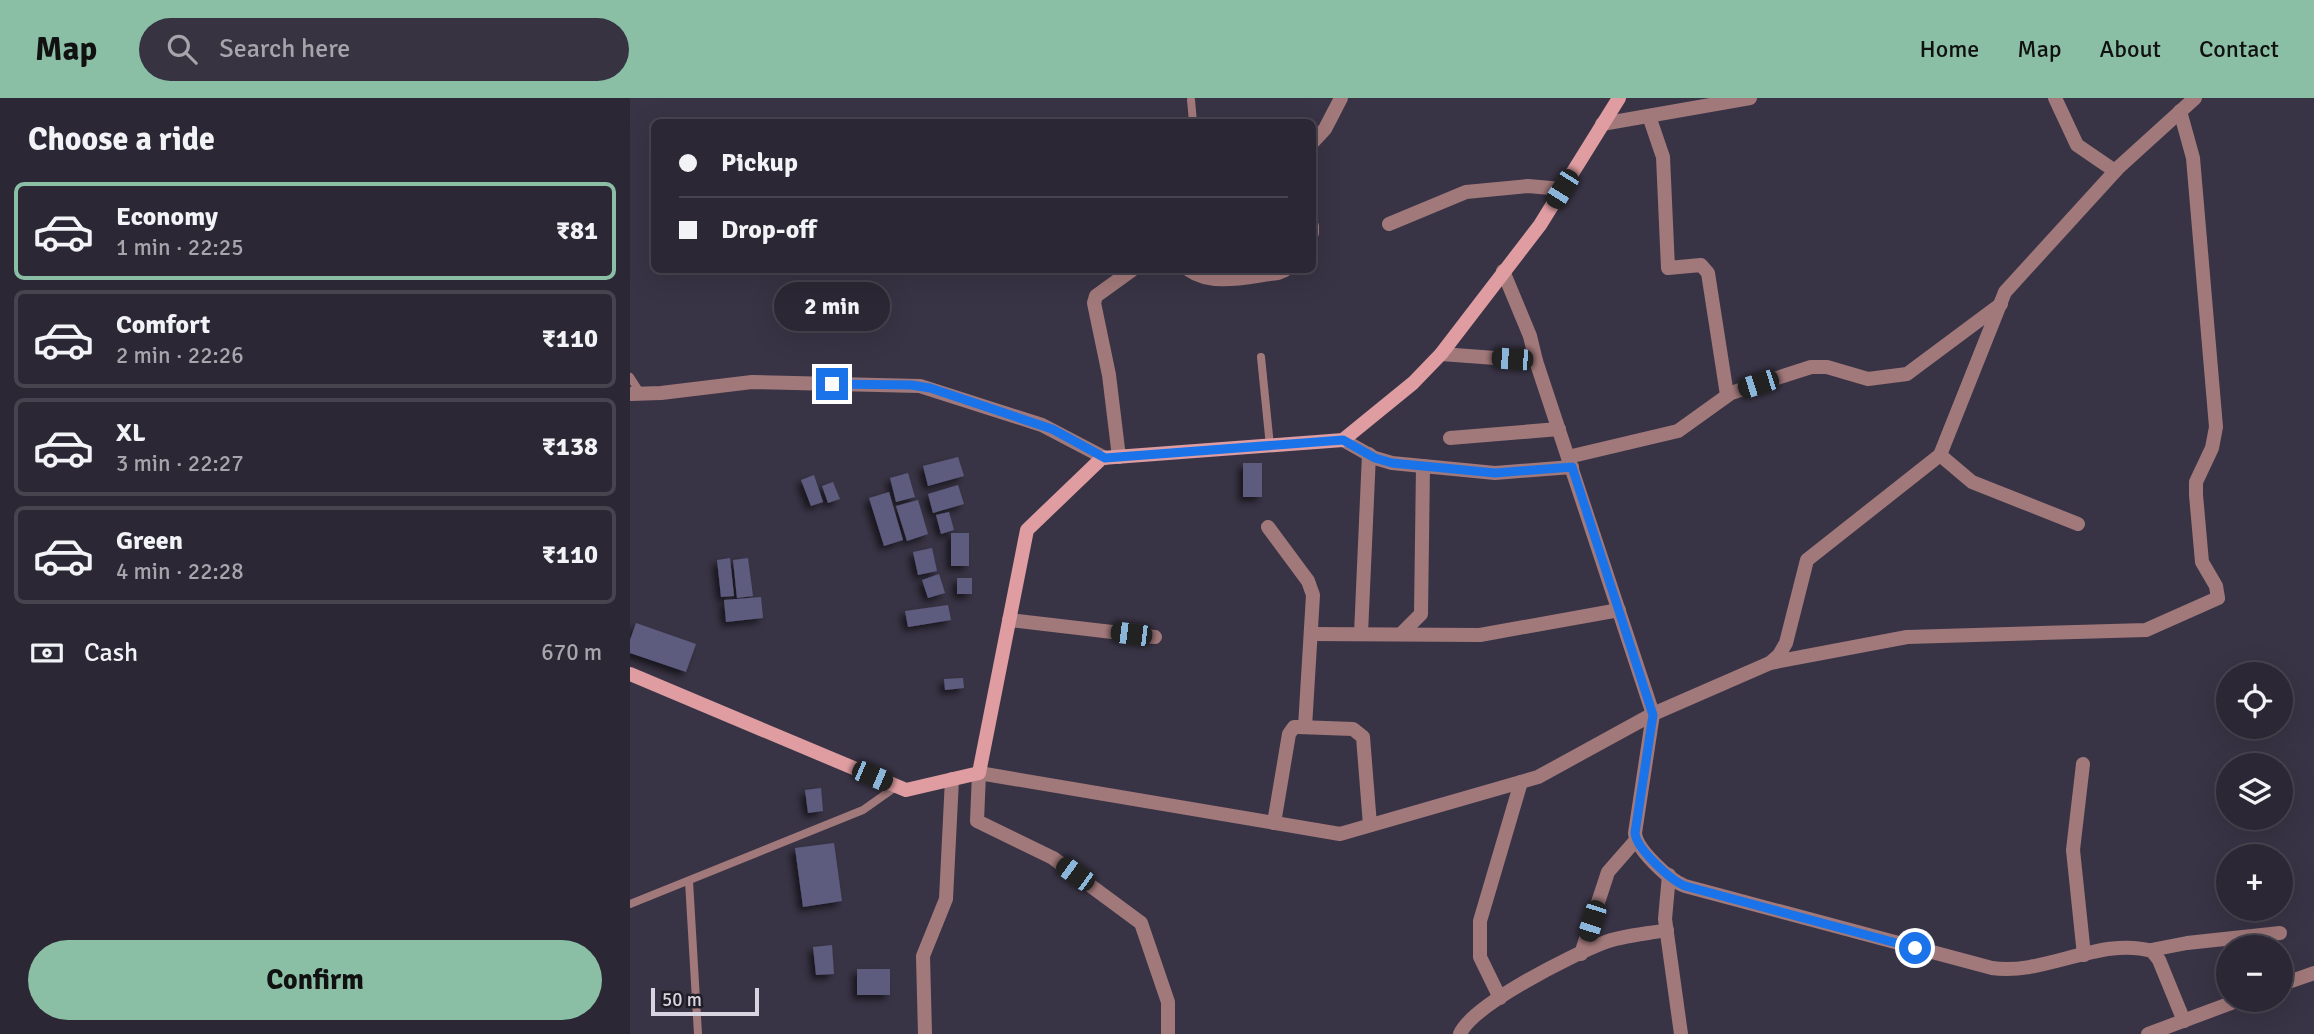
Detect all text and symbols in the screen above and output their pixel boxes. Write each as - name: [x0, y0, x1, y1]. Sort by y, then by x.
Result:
- search box: [139, 18, 629, 81]
- text: Map: [35, 29, 97, 70]
- icon: search: [163, 30, 201, 68]
- text: Search here: [219, 33, 350, 65]
- text: Home: [1919, 34, 1979, 64]
- text: Map: [2017, 34, 2062, 64]
- text: About: [2100, 34, 2161, 64]
- text: Contact: [2199, 34, 2279, 64]
- text: Choose a ride: [28, 120, 215, 159]
- text: Pickup: [721, 147, 798, 179]
- car: [1542, 166, 1583, 212]
- icon: car: [32, 200, 95, 263]
- text: Economy: [116, 201, 218, 233]
- text: Drop-off: [721, 214, 817, 246]
- text: ₹81: [556, 215, 598, 247]
- text: 1 min · 22:25: [116, 233, 244, 262]
- callout: 2 min: [774, 282, 890, 331]
- text: 2 min: [804, 292, 860, 321]
- icon: car: [32, 308, 95, 371]
- text: Comfort: [116, 309, 210, 341]
- text: ₹110: [542, 323, 598, 355]
- text: 2 min · 22:26: [116, 341, 244, 370]
- car: [1491, 347, 1534, 371]
- route end: [816, 368, 848, 400]
- car: [1735, 368, 1782, 400]
- icon: car: [32, 416, 95, 479]
- text: XL: [116, 417, 146, 449]
- text: ₹138: [542, 431, 598, 463]
- text: 3 min · 22:27: [116, 449, 244, 478]
- icon: car: [32, 524, 95, 587]
- text: Green: [116, 525, 183, 557]
- text: ₹110: [542, 539, 598, 571]
- text: 4 min · 22:28: [116, 557, 244, 586]
- car: [1109, 621, 1154, 647]
- icon: cash: [28, 634, 66, 672]
- text: Cash: [84, 637, 138, 669]
- text: 670 m: [541, 638, 602, 667]
- map controls: [2216, 662, 2293, 1012]
- button: locate: [2216, 662, 2293, 739]
- button: layers: [2216, 753, 2293, 830]
- car: [849, 758, 896, 794]
- button: +: [2216, 844, 2293, 921]
- car: [1052, 853, 1099, 895]
- car: [1576, 898, 1609, 944]
- route start: [1899, 932, 1931, 964]
- button: −: [2216, 935, 2293, 1012]
- button: Confirm: [28, 940, 602, 1020]
- scale bar: [651, 985, 760, 1017]
- text: 50 m: [662, 988, 702, 1012]

